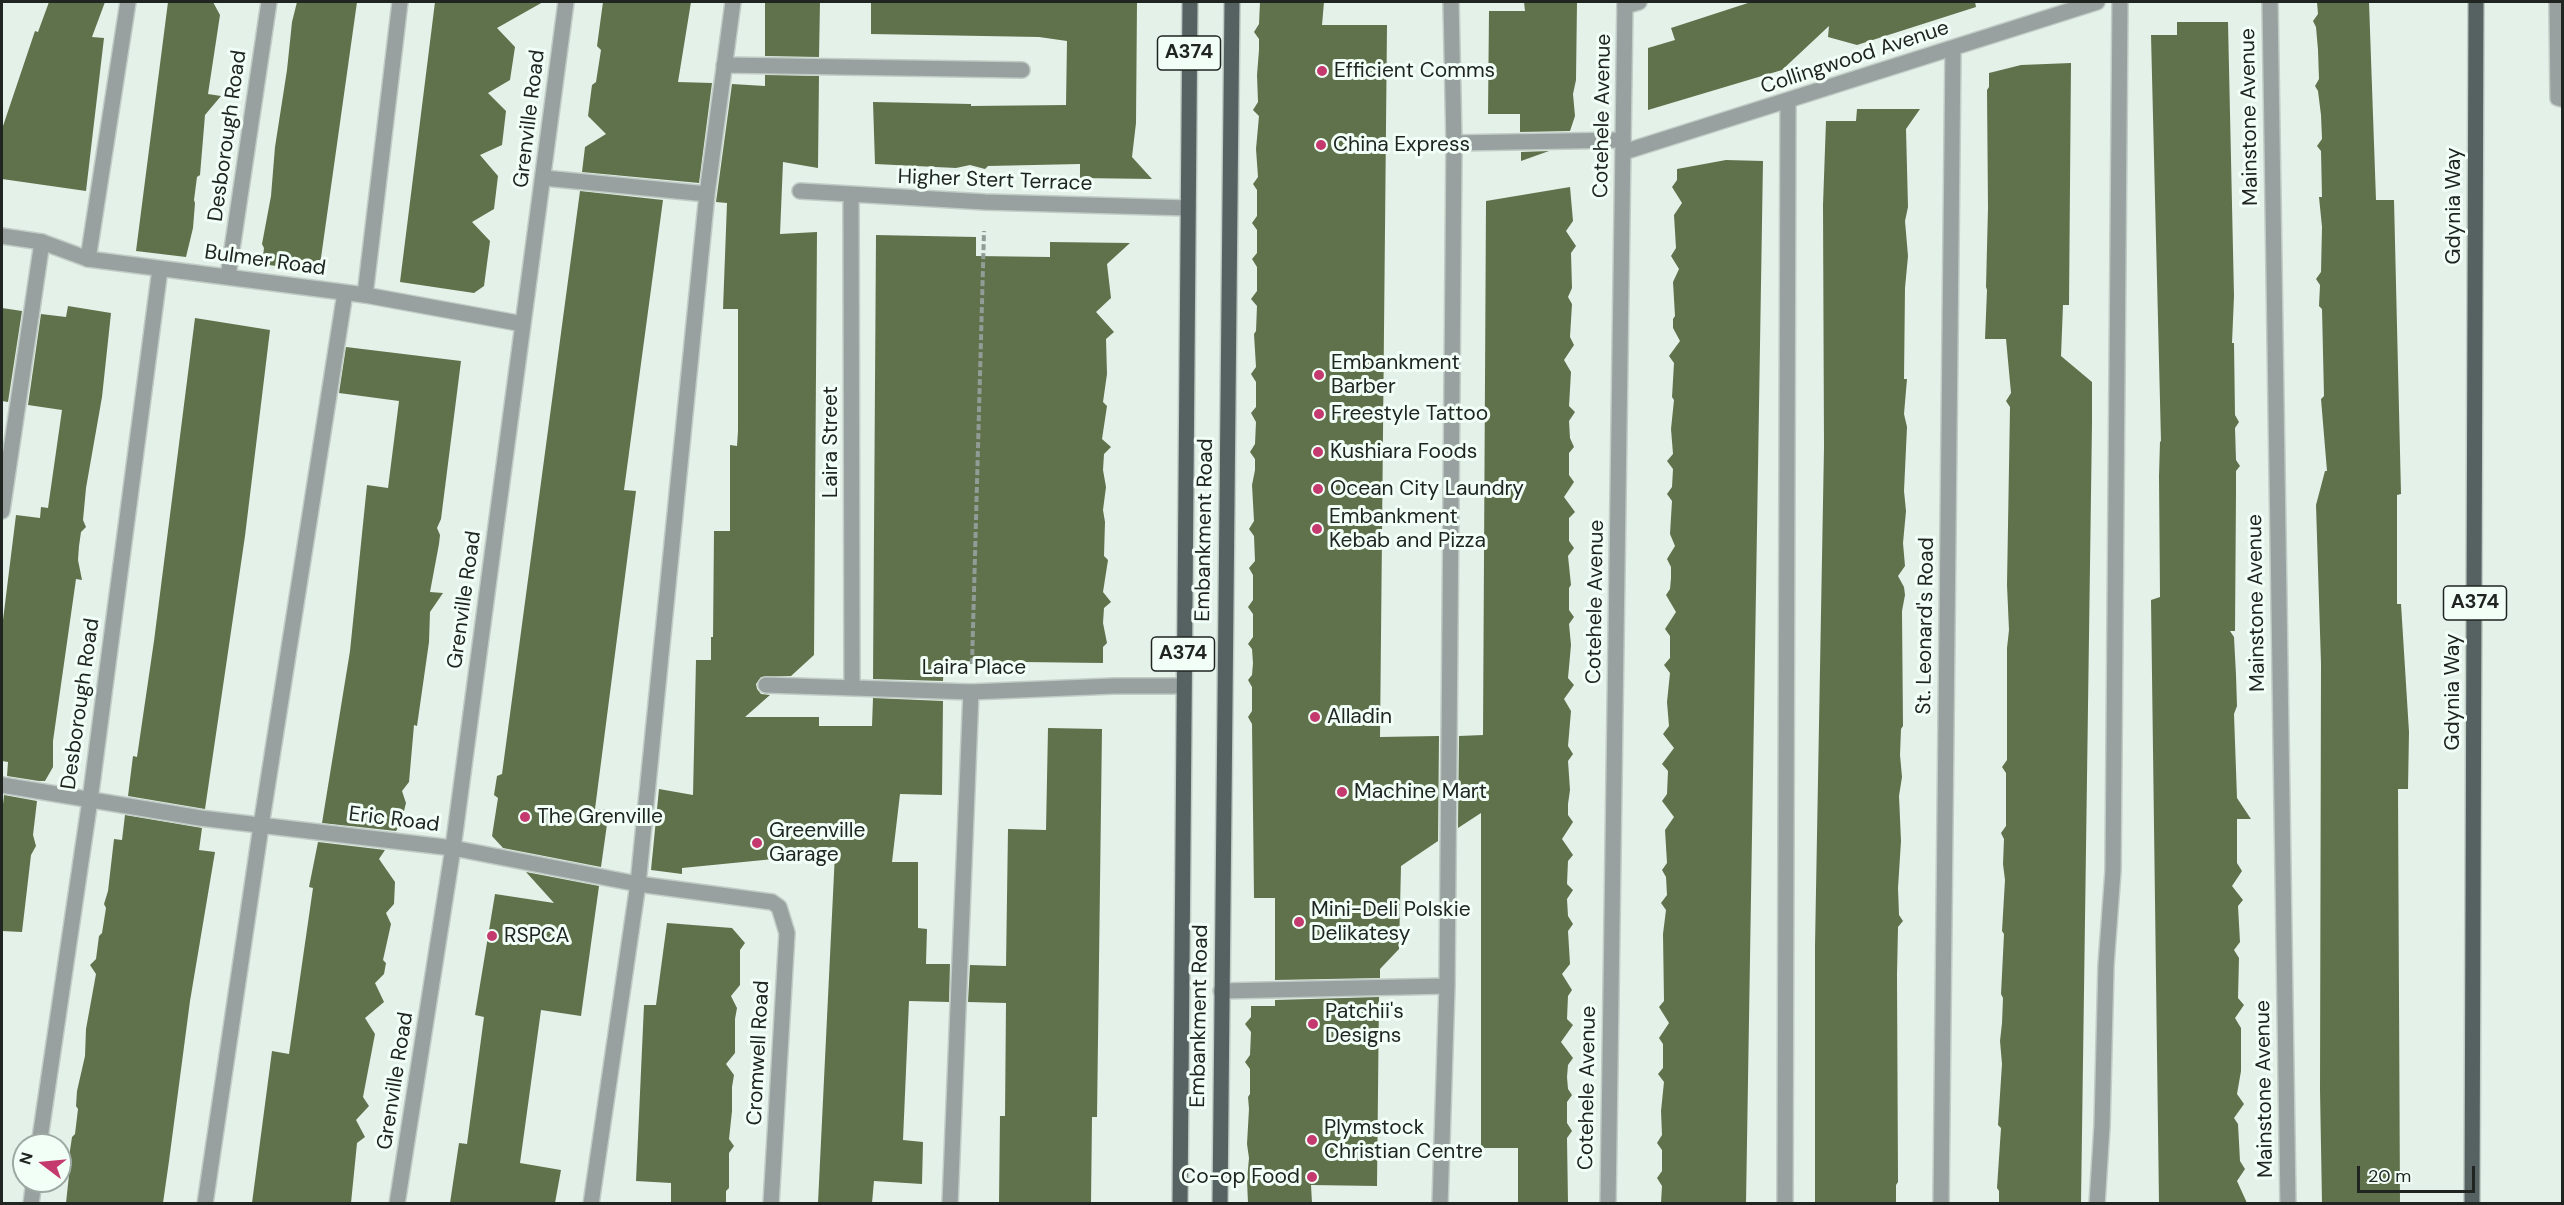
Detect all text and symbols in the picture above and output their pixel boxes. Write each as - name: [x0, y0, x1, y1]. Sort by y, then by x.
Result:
- street label: Collingwood Avenue: [1758, 16, 1952, 100]
- street label: Mainstone Avenue: [2236, 28, 2264, 206]
- street label: Cotehele Avenue: [1589, 34, 1617, 198]
- road number: A374: [1158, 36, 1220, 70]
- street label: Desborough Road: [204, 49, 252, 223]
- street label: Grenville Road: [509, 49, 551, 189]
- place label: Efficient Comms: [1334, 58, 1495, 84]
- marker: Efficient Comms: [1315, 64, 1329, 78]
- place label: China Express: [1333, 132, 1470, 158]
- marker: China Express: [1314, 138, 1328, 152]
- street label: Gdynia Way: [2441, 148, 2467, 264]
- street label: Higher Stert Terrace: [897, 165, 1093, 197]
- street label: Bulmer Road: [203, 240, 327, 282]
- place label: Embankment Barber: [1331, 350, 1460, 400]
- marker: Embankment Barber: [1312, 368, 1326, 382]
- street label: Laira Street: [818, 386, 844, 498]
- place label: Freestyle Tattoo: [1331, 401, 1488, 427]
- marker: Freestyle Tattoo: [1312, 407, 1326, 421]
- street label: Embankment Road: [1191, 438, 1219, 622]
- place label: Kushiara Foods: [1330, 439, 1477, 465]
- marker: Kushiara Foods: [1311, 445, 1325, 459]
- place label: Ocean City Laundry: [1330, 476, 1524, 502]
- marker: Ocean City Laundry: [1311, 482, 1325, 496]
- place label: Embankment Kebab and Pizza: [1329, 504, 1486, 554]
- street label: Mainstone Avenue: [2243, 514, 2271, 692]
- street label: Cotehele Avenue: [1582, 520, 1610, 684]
- marker: Embankment Kebab and Pizza: [1310, 522, 1324, 536]
- street label: Grenville Road: [443, 529, 487, 671]
- street label: St. Leonard's Road: [1912, 537, 1940, 715]
- road number: A374: [2444, 586, 2506, 620]
- street label: Desborough Road: [57, 617, 105, 791]
- street label: Gdynia Way: [2440, 634, 2466, 750]
- road number: A374: [1152, 637, 1214, 671]
- street label: Laira Place: [922, 655, 1026, 681]
- place label: Alladin: [1327, 704, 1392, 730]
- marker: Alladin: [1308, 710, 1322, 724]
- place label: Machine Mart: [1354, 779, 1487, 805]
- marker: Machine Mart: [1335, 785, 1349, 799]
- street label: Eric Road: [347, 802, 441, 838]
- place label: The Grenville: [537, 804, 663, 830]
- marker: The Grenville: [518, 810, 532, 824]
- place label: Greenville Garage: [769, 818, 865, 868]
- marker: Greenville Garage: [750, 836, 764, 850]
- place label: Mini-Deli Polskie Delikatesy: [1311, 897, 1471, 947]
- marker: Mini-Deli Polskie Delikatesy: [1292, 915, 1306, 929]
- place label: RSPCA: [504, 923, 569, 949]
- street label: Embankment Road: [1186, 924, 1214, 1108]
- marker: RSPCA: [485, 929, 499, 943]
- street label: Cromwell Road: [743, 980, 775, 1126]
- place label: Patchii's Designs: [1325, 999, 1404, 1049]
- street label: Mainstone Avenue: [2251, 1000, 2279, 1178]
- street label: Cotehele Avenue: [1574, 1006, 1602, 1170]
- street label: Grenville Road: [373, 1010, 419, 1152]
- marker: Patchii's Designs: [1306, 1017, 1320, 1031]
- place label: Plymstock Christian Centre: [1324, 1115, 1483, 1165]
- north arrow: [12, 1133, 72, 1193]
- marker: Plymstock Christian Centre: [1305, 1133, 1319, 1147]
- text: N: [14, 1150, 38, 1167]
- scale bar: [2360, 1154, 2478, 1192]
- place label: Co-op Food: [1181, 1164, 1300, 1190]
- text: 20 m: [2368, 1164, 2411, 1188]
- marker: Co-op Food: [1305, 1170, 1319, 1184]

